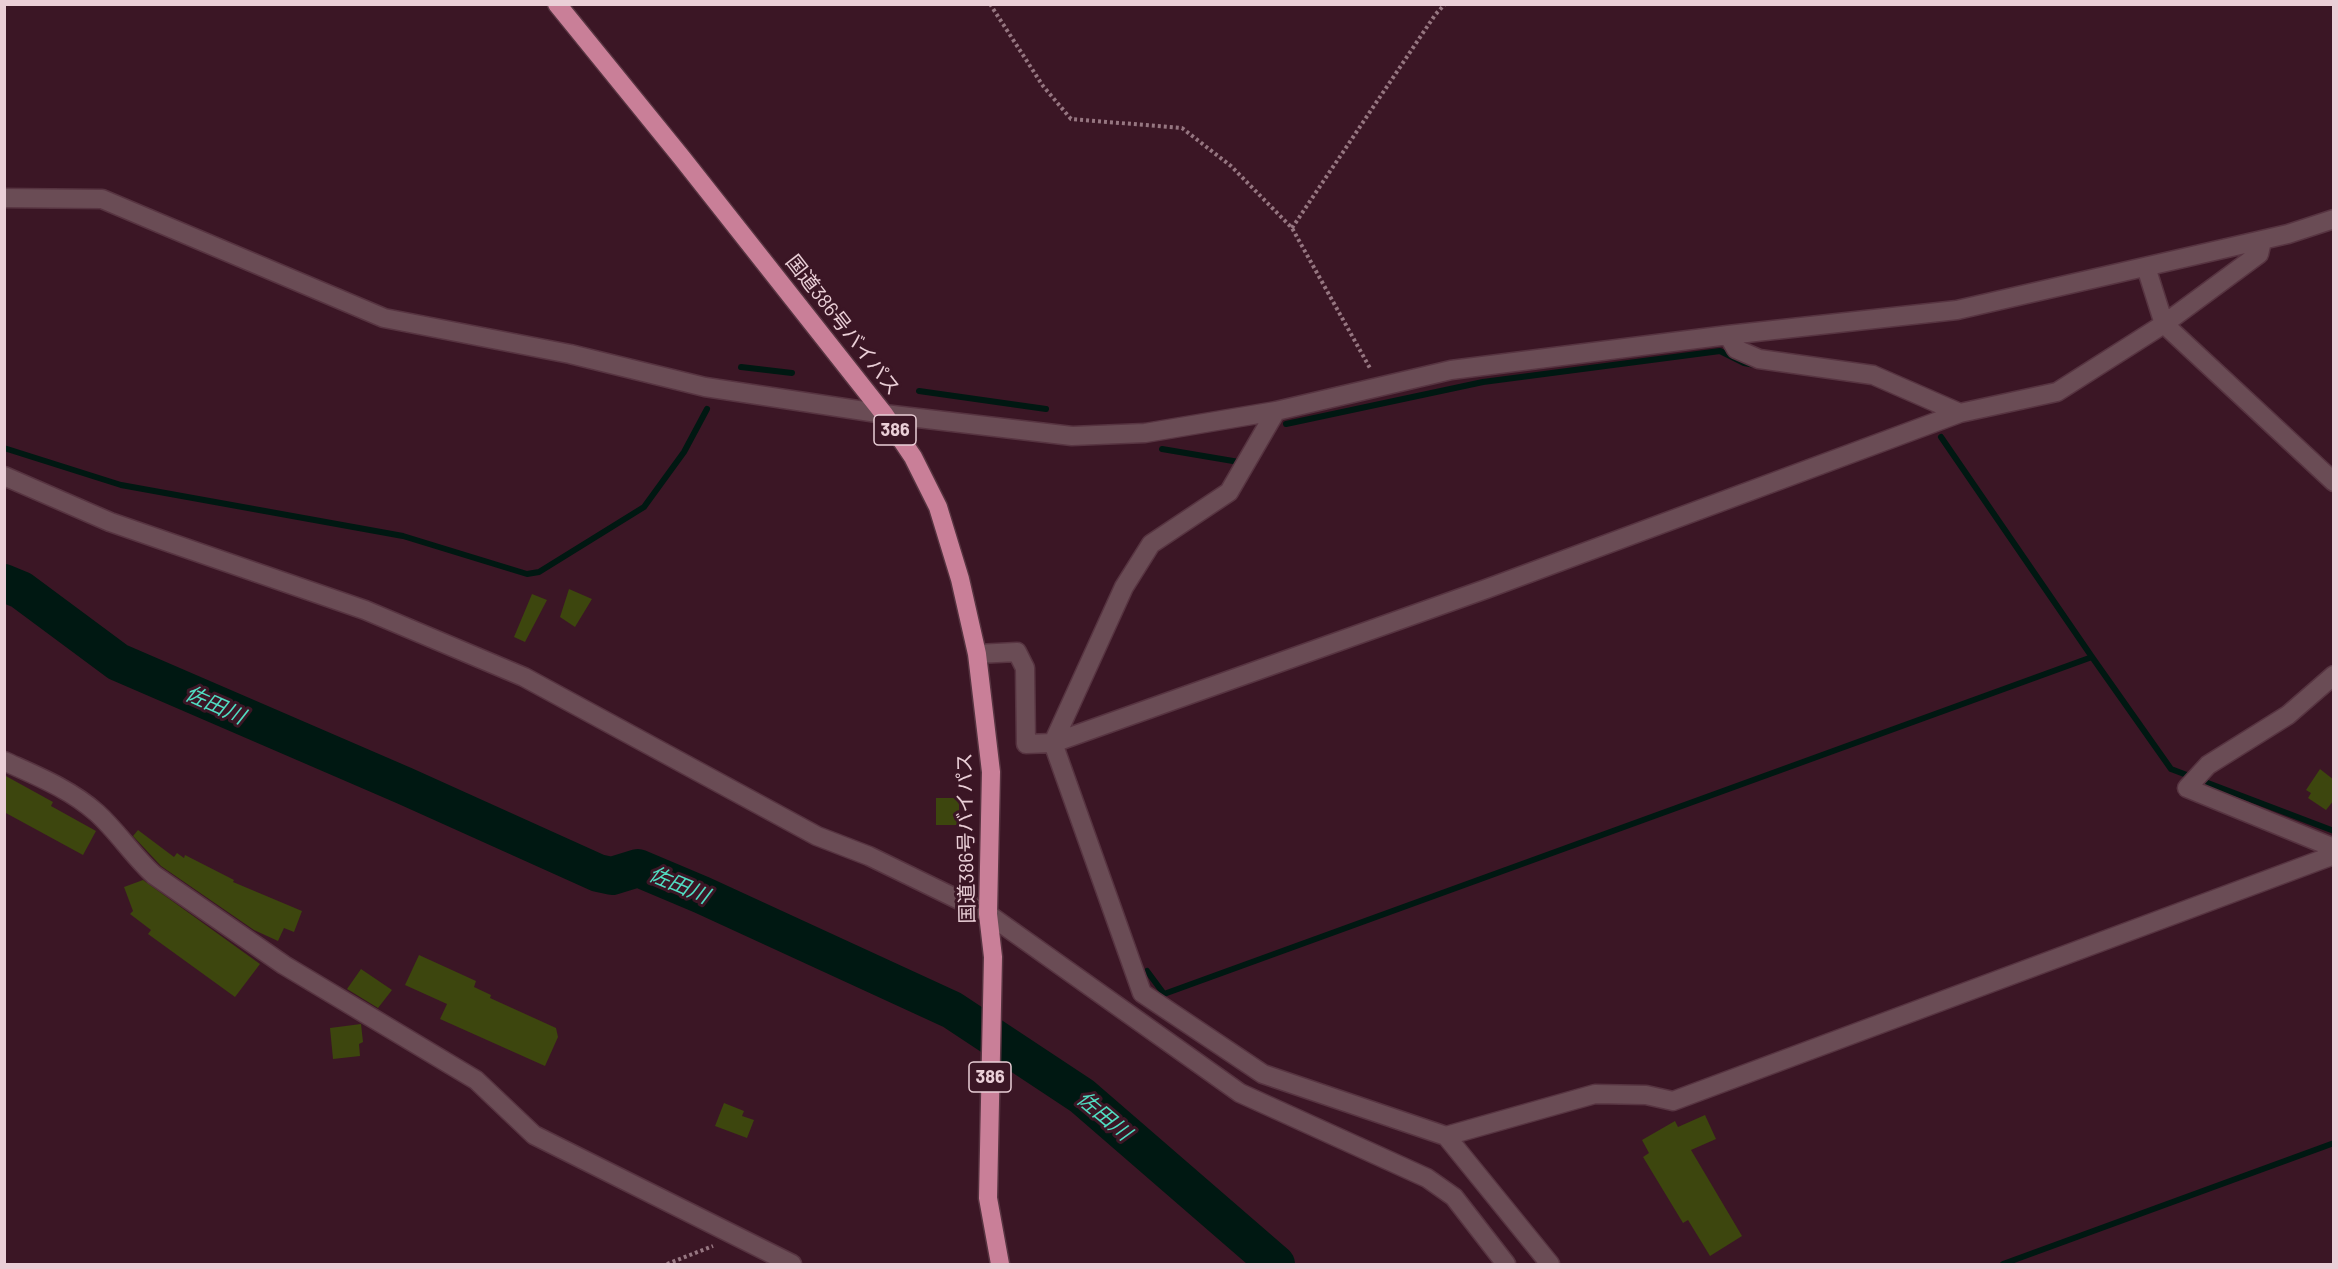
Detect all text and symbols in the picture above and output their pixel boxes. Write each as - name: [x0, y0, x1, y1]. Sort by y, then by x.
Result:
- street label: 国道386号バイパス: [781, 250, 905, 400]
- road number: 386: [874, 415, 916, 445]
- water label: 佐田川: [181, 681, 249, 729]
- street label: 国道386号バイパス: [953, 752, 979, 924]
- water label: 佐田川: [645, 861, 713, 909]
- road number: 386: [969, 1062, 1011, 1092]
- water label: 佐田川: [1072, 1086, 1136, 1146]

